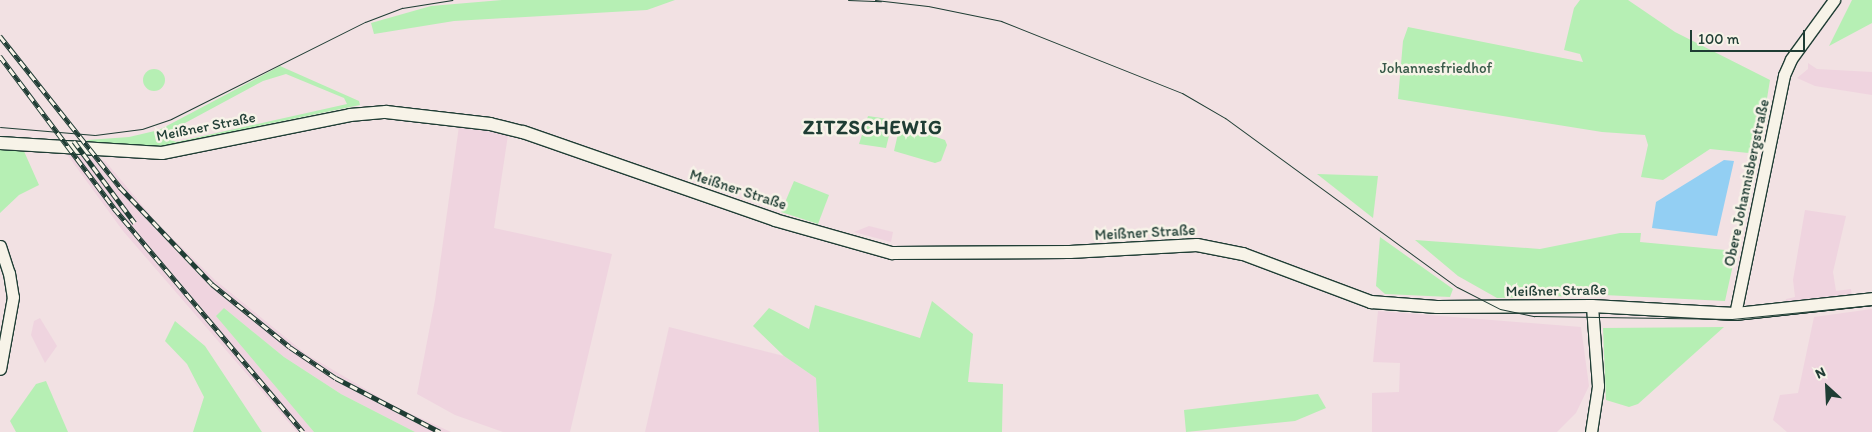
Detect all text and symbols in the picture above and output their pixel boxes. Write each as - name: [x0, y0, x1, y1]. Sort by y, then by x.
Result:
- scale bar: [1692, 20, 1807, 52]
- text: 100 m: [1698, 30, 1739, 48]
- park label: Johannesfriedhof: [1380, 60, 1492, 78]
- street label: Obere Johannisbergstraße: [1721, 98, 1773, 268]
- street label: Meißner Straße: [155, 109, 257, 145]
- district label: ZITZSCHEWIG: [802, 115, 944, 139]
- street label: Meißner Straße: [687, 166, 789, 214]
- street label: Meißner Straße: [1094, 221, 1196, 245]
- street label: Meißner Straße: [1506, 281, 1606, 301]
- north arrow: [1802, 362, 1852, 412]
- text: N: [1813, 363, 1828, 383]

